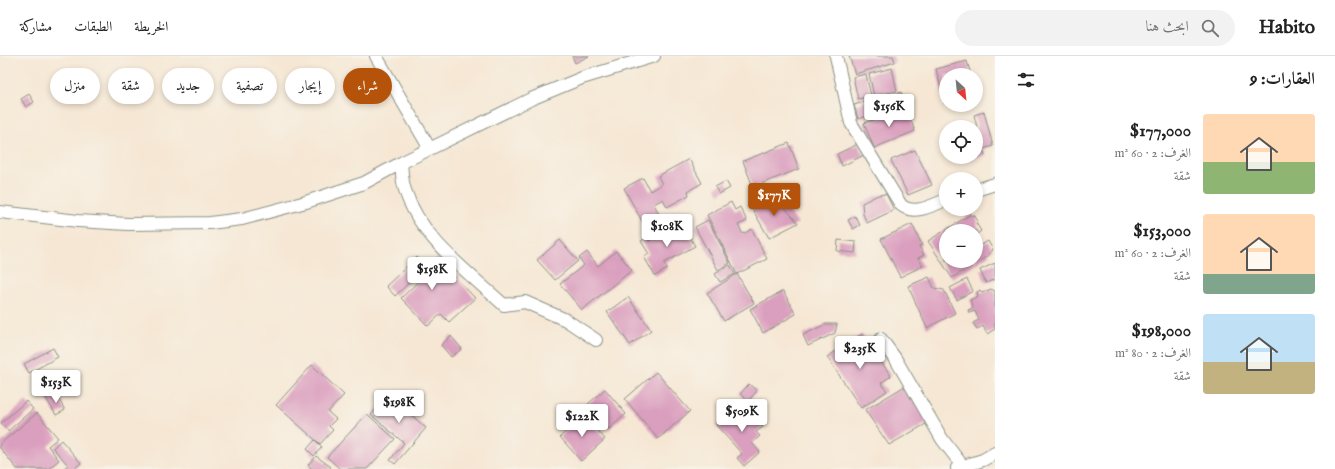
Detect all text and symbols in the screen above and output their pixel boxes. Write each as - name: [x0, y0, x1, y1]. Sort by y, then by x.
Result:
- search box: [955, 10, 1235, 46]
- text: Habito: [1259, 16, 1315, 40]
- text: ابحث هنا: [1145, 17, 1189, 36]
- icon: search: [1199, 17, 1221, 39]
- text: مشاركة: [20, 18, 52, 36]
- text: الطبقات: [74, 18, 112, 36]
- text: الخريطة: [134, 18, 168, 36]
- chip: منزل: [50, 68, 100, 104]
- chip: شقة: [108, 68, 154, 104]
- chip: جديد: [162, 68, 214, 104]
- chip: تصفية: [222, 68, 277, 104]
- chip: إيجار: [285, 68, 335, 104]
- chip: شراء: [343, 68, 392, 104]
- north arrow: [939, 68, 983, 112]
- map controls: [939, 68, 983, 268]
- icon: filters: [1015, 69, 1037, 91]
- text: العقارات: 9: [1250, 69, 1315, 90]
- pin: $156K: [861, 94, 917, 128]
- text: $156K: [873, 98, 905, 115]
- button: locate: [939, 120, 983, 164]
- text: $177,000: [1130, 121, 1191, 142]
- icon: home: [1235, 130, 1283, 178]
- text: الغرف: 2 · 60 m²: [1115, 145, 1191, 162]
- text: شقة: [1174, 168, 1191, 185]
- button: +: [939, 172, 983, 216]
- pin: $177K: [746, 183, 802, 217]
- text: $177K: [757, 187, 791, 204]
- pin: $108K: [639, 214, 695, 248]
- text: $108K: [651, 218, 683, 235]
- text: $153,000: [1133, 221, 1191, 242]
- button: −: [939, 224, 983, 268]
- icon: home: [1235, 230, 1283, 278]
- text: الغرف: 2 · 60 m²: [1115, 245, 1191, 262]
- pin: $158K: [404, 257, 460, 291]
- text: $158K: [416, 261, 448, 278]
- text: شقة: [1174, 268, 1191, 285]
- text: $198,000: [1132, 321, 1191, 342]
- icon: home: [1235, 330, 1283, 378]
- pin: $235K: [832, 336, 888, 370]
- text: $235K: [844, 340, 876, 357]
- text: الغرف: 2 · 80 m²: [1115, 345, 1191, 362]
- text: شقة: [1174, 368, 1191, 385]
- pin: $153K: [28, 370, 84, 404]
- text: $153K: [40, 374, 72, 391]
- pin: $198K: [371, 390, 427, 424]
- text: $198K: [383, 394, 415, 411]
- pin: $509K: [714, 399, 770, 433]
- text: $509K: [725, 403, 759, 420]
- pin: $122K: [554, 404, 610, 438]
- text: $122K: [565, 408, 599, 425]

